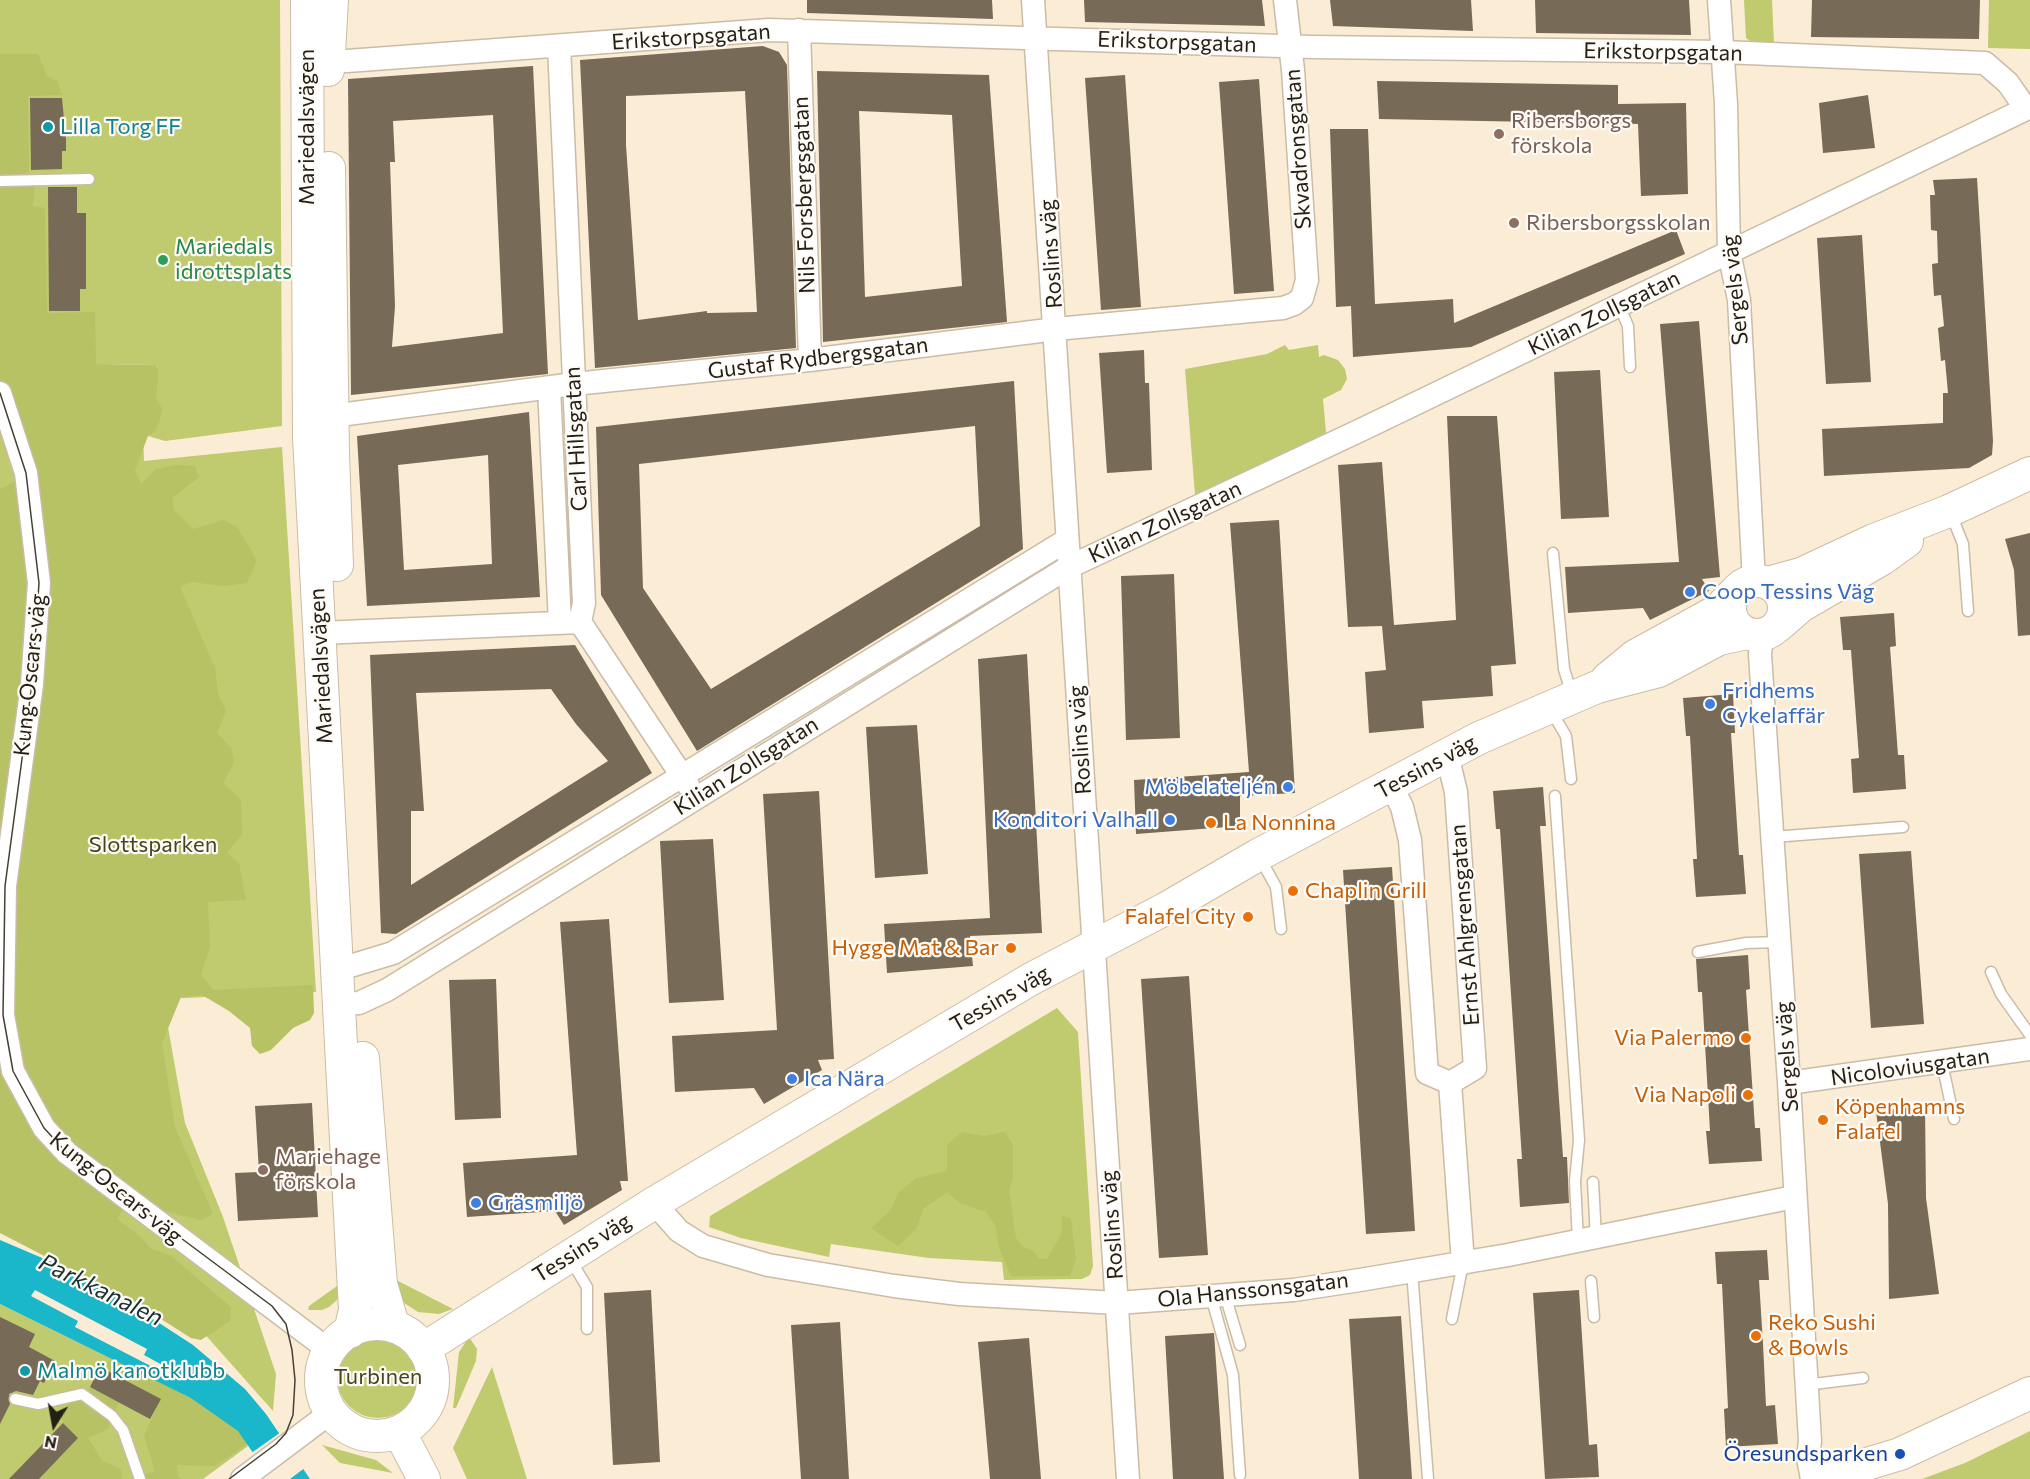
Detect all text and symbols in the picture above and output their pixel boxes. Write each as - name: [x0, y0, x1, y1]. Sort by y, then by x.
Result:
- street label: Erikstorpsgatan: [611, 18, 771, 56]
- street label: Erikstorpsgatan: [1097, 26, 1257, 58]
- street label: Erikstorpsgatan: [1583, 37, 1743, 67]
- street label: Mariedalsvägen: [294, 49, 320, 205]
- street label: Skvadronsgatan: [1279, 68, 1317, 230]
- street label: Nils Forsbergsgatan: [787, 96, 821, 294]
- place label: Ribersborgs förskola: [1511, 108, 1631, 160]
- place label: Lilla Torg FF: [60, 114, 181, 140]
- marker: Lilla Torg FF: [41, 120, 55, 134]
- marker: Ribersborgs förskola: [1492, 127, 1506, 141]
- street label: Roslins väg: [1034, 199, 1068, 309]
- place label: Ribersborgsskolan: [1526, 210, 1711, 236]
- marker: Ribersborgsskolan: [1507, 216, 1521, 230]
- place label: Mariedals idrottsplats: [175, 234, 292, 286]
- street label: Sergels väg: [1716, 234, 1754, 346]
- marker: Mariedals idrottsplats: [156, 253, 170, 267]
- street label: Kilian Zollsgatan: [1524, 265, 1684, 361]
- street label: Gustaf Rydbergsgatan: [706, 331, 930, 385]
- street label: Carl Hillsgatan: [559, 366, 593, 512]
- street label: Kilian Zollsgatan: [1084, 475, 1246, 569]
- place label: Coop Tessins Väg: [1702, 579, 1874, 605]
- marker: Coop Tessins Väg: [1683, 585, 1697, 599]
- street label: Mariedalsvägen: [304, 587, 338, 745]
- street label: Kung Oscars väg: [8, 593, 52, 757]
- place label: Fridhems Cykelaffär: [1722, 678, 1825, 730]
- street label: Roslins väg: [1063, 685, 1097, 795]
- marker: Fridhems Cykelaffär: [1703, 697, 1717, 711]
- street label: Kilian Zollsgatan: [669, 711, 823, 821]
- street label: Tessins väg: [1371, 729, 1481, 805]
- place label: Möbelateljén: [1144, 774, 1276, 800]
- marker: Möbelateljén: [1281, 780, 1295, 794]
- place label: Konditori Valhall: [993, 807, 1158, 833]
- place label: La Nonnina: [1223, 810, 1336, 836]
- marker: Konditori Valhall: [1163, 813, 1177, 827]
- marker: La Nonnina: [1204, 816, 1218, 830]
- street label: Ernst Ahlgrensgatan: [1445, 823, 1485, 1027]
- park label: Slottsparken: [89, 832, 217, 858]
- place label: Chaplin Grill: [1305, 878, 1427, 904]
- marker: Chaplin Grill: [1286, 884, 1300, 898]
- place label: Falafel City: [1125, 904, 1236, 930]
- marker: Falafel City: [1241, 910, 1255, 924]
- place label: Hygge Mat & Bar: [832, 935, 999, 961]
- marker: Hygge Mat & Bar: [1004, 941, 1018, 955]
- street label: Tessins väg: [945, 960, 1055, 1038]
- street label: Sergels väg: [1770, 1001, 1804, 1113]
- place label: Via Palermo: [1614, 1025, 1734, 1051]
- marker: Via Palermo: [1739, 1031, 1753, 1045]
- street label: Nicoloviusgatan: [1829, 1043, 1991, 1091]
- place label: Ica Nära: [804, 1066, 885, 1092]
- marker: Ica Nära: [785, 1072, 799, 1086]
- place label: Via Napoli: [1634, 1082, 1736, 1108]
- marker: Via Napoli: [1741, 1088, 1755, 1102]
- place label: Köpenhamns Falafel: [1835, 1094, 1965, 1146]
- marker: Köpenhamns Falafel: [1816, 1113, 1830, 1127]
- street label: Kung Oscars väg: [44, 1126, 188, 1250]
- place label: Mariehage förskola: [275, 1144, 381, 1196]
- marker: Mariehage förskola: [256, 1163, 270, 1177]
- street label: Roslins väg: [1095, 1170, 1129, 1280]
- place label: Gräsmiljö: [488, 1190, 583, 1216]
- marker: Gräsmiljö: [469, 1196, 483, 1210]
- street label: Tessins väg: [528, 1207, 636, 1289]
- water label: Parkkanalen: [34, 1248, 168, 1332]
- street label: Ola Hanssonsgatan: [1156, 1267, 1350, 1313]
- place label: Reko Sushi & Bowls: [1768, 1310, 1876, 1362]
- marker: Reko Sushi & Bowls: [1749, 1329, 1763, 1343]
- place label: Malmö kanotklubb: [37, 1358, 225, 1384]
- marker: Malmö kanotklubb: [18, 1364, 32, 1378]
- park label: Turbinen: [334, 1364, 422, 1390]
- north arrow: [24, 1395, 84, 1455]
- text: N: [43, 1433, 58, 1454]
- place label: Öresundsparken: [1723, 1441, 1888, 1467]
- marker: Öresundsparken: [1893, 1447, 1907, 1461]

